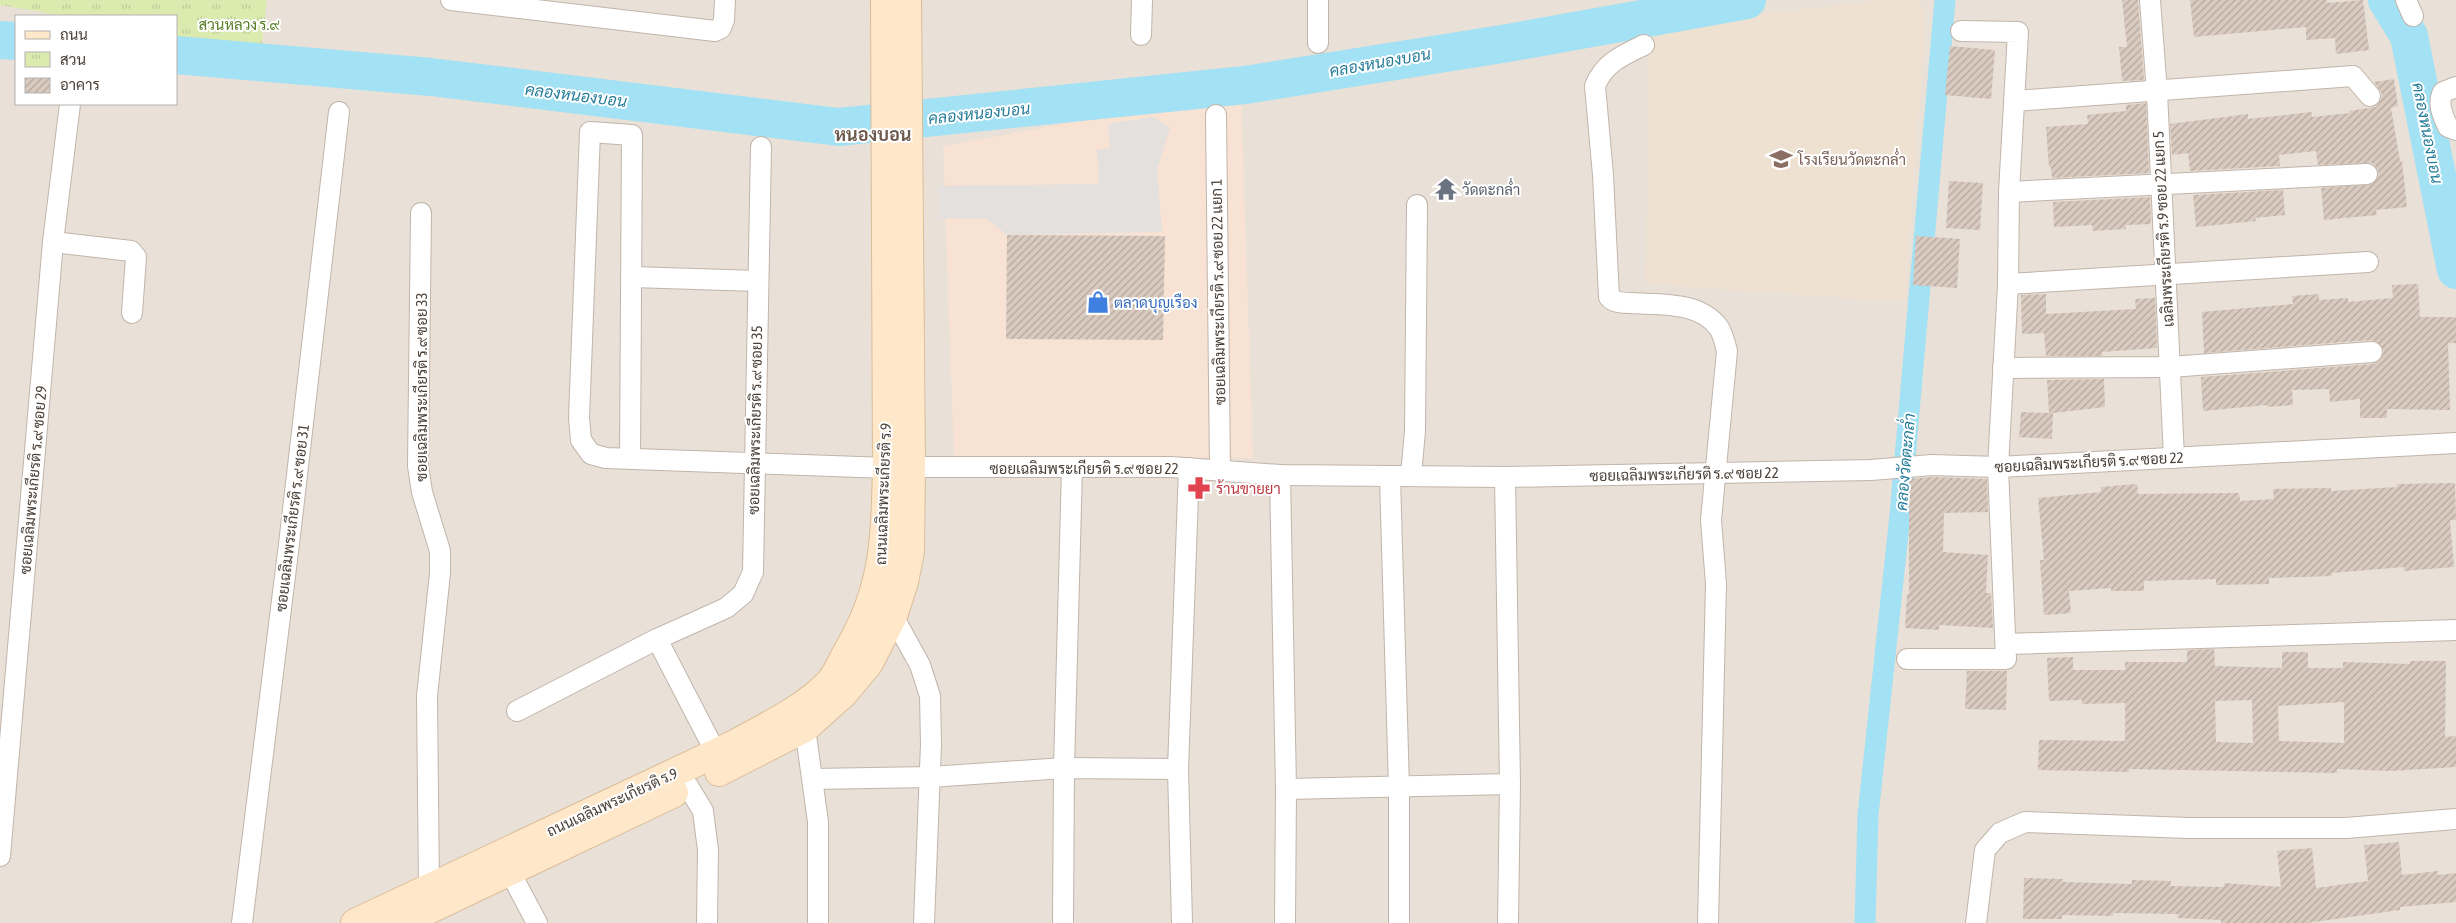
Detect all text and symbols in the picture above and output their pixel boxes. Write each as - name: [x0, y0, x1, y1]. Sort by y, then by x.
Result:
- legend: [15, 15, 178, 105]
- park label: สวนหลวง ร.๙: [198, 16, 280, 33]
- text: ถนน: [60, 26, 88, 43]
- water label: คลองหนองบอน: [1328, 44, 1432, 80]
- text: สวน: [60, 51, 86, 68]
- text: อาคาร: [60, 76, 100, 93]
- water label: คลองหนองบอน: [524, 80, 628, 110]
- water label: คลองหนองบอน: [2409, 81, 2447, 185]
- water label: คลองหนองบอน: [927, 99, 1031, 127]
- district label: หนองบอน: [834, 124, 912, 145]
- street label: เฉลิมพระเกียรติ ร.9 ซอย 22 แยก 5: [2148, 131, 2177, 328]
- school or university icon: โรงเรียนวัดตะกล่ำ: [1768, 146, 1794, 172]
- place label: โรงเรียนวัดตะกล่ำ: [1797, 148, 1906, 168]
- temple icon: วัดตะกล่ำ: [1433, 176, 1459, 202]
- place label: วัดตะกล่ำ: [1462, 178, 1520, 198]
- street label: ซอยเฉลิมพระเกียรติ ร.๙ ซอย 22 แยก 1: [1207, 179, 1228, 405]
- shop icon: ตลาดบุญเรือง: [1085, 289, 1111, 315]
- street label: ซอยเฉลิมพระเกียรติ ร.๙ ซอย 33: [412, 292, 430, 482]
- place label: ตลาดบุญเรือง: [1114, 293, 1198, 314]
- street label: ซอยเฉลิมพระเกียรติ ร.๙ ซอย 35: [744, 325, 765, 515]
- street label: ซอยเฉลิมพระเกียรติ ร.๙ ซอย 29: [15, 385, 50, 575]
- water label: คลองวัดตะกล่ำ: [1887, 412, 1918, 511]
- street label: ซอยเฉลิมพระเกียรติ ร.๙ ซอย 31: [271, 423, 312, 613]
- street label: ถนนเฉลิมพระเกียรติ ร.9: [871, 423, 894, 565]
- street label: ซอยเฉลิมพระเกียรติ ร.๙ ซอย 22: [1994, 448, 2184, 475]
- street label: ซอยเฉลิมพระเกียรติ ร.๙ ซอย 22: [989, 459, 1179, 477]
- street label: ซอยเฉลิมพระเกียรติ ร.๙ ซอย 22: [1589, 463, 1779, 484]
- pharmacy icon: ร้านขายยา: [1186, 475, 1212, 501]
- place label: ร้านขายยา: [1216, 479, 1281, 497]
- street label: ถนนเฉลิมพระเกียรติ ร.9: [544, 763, 680, 840]

